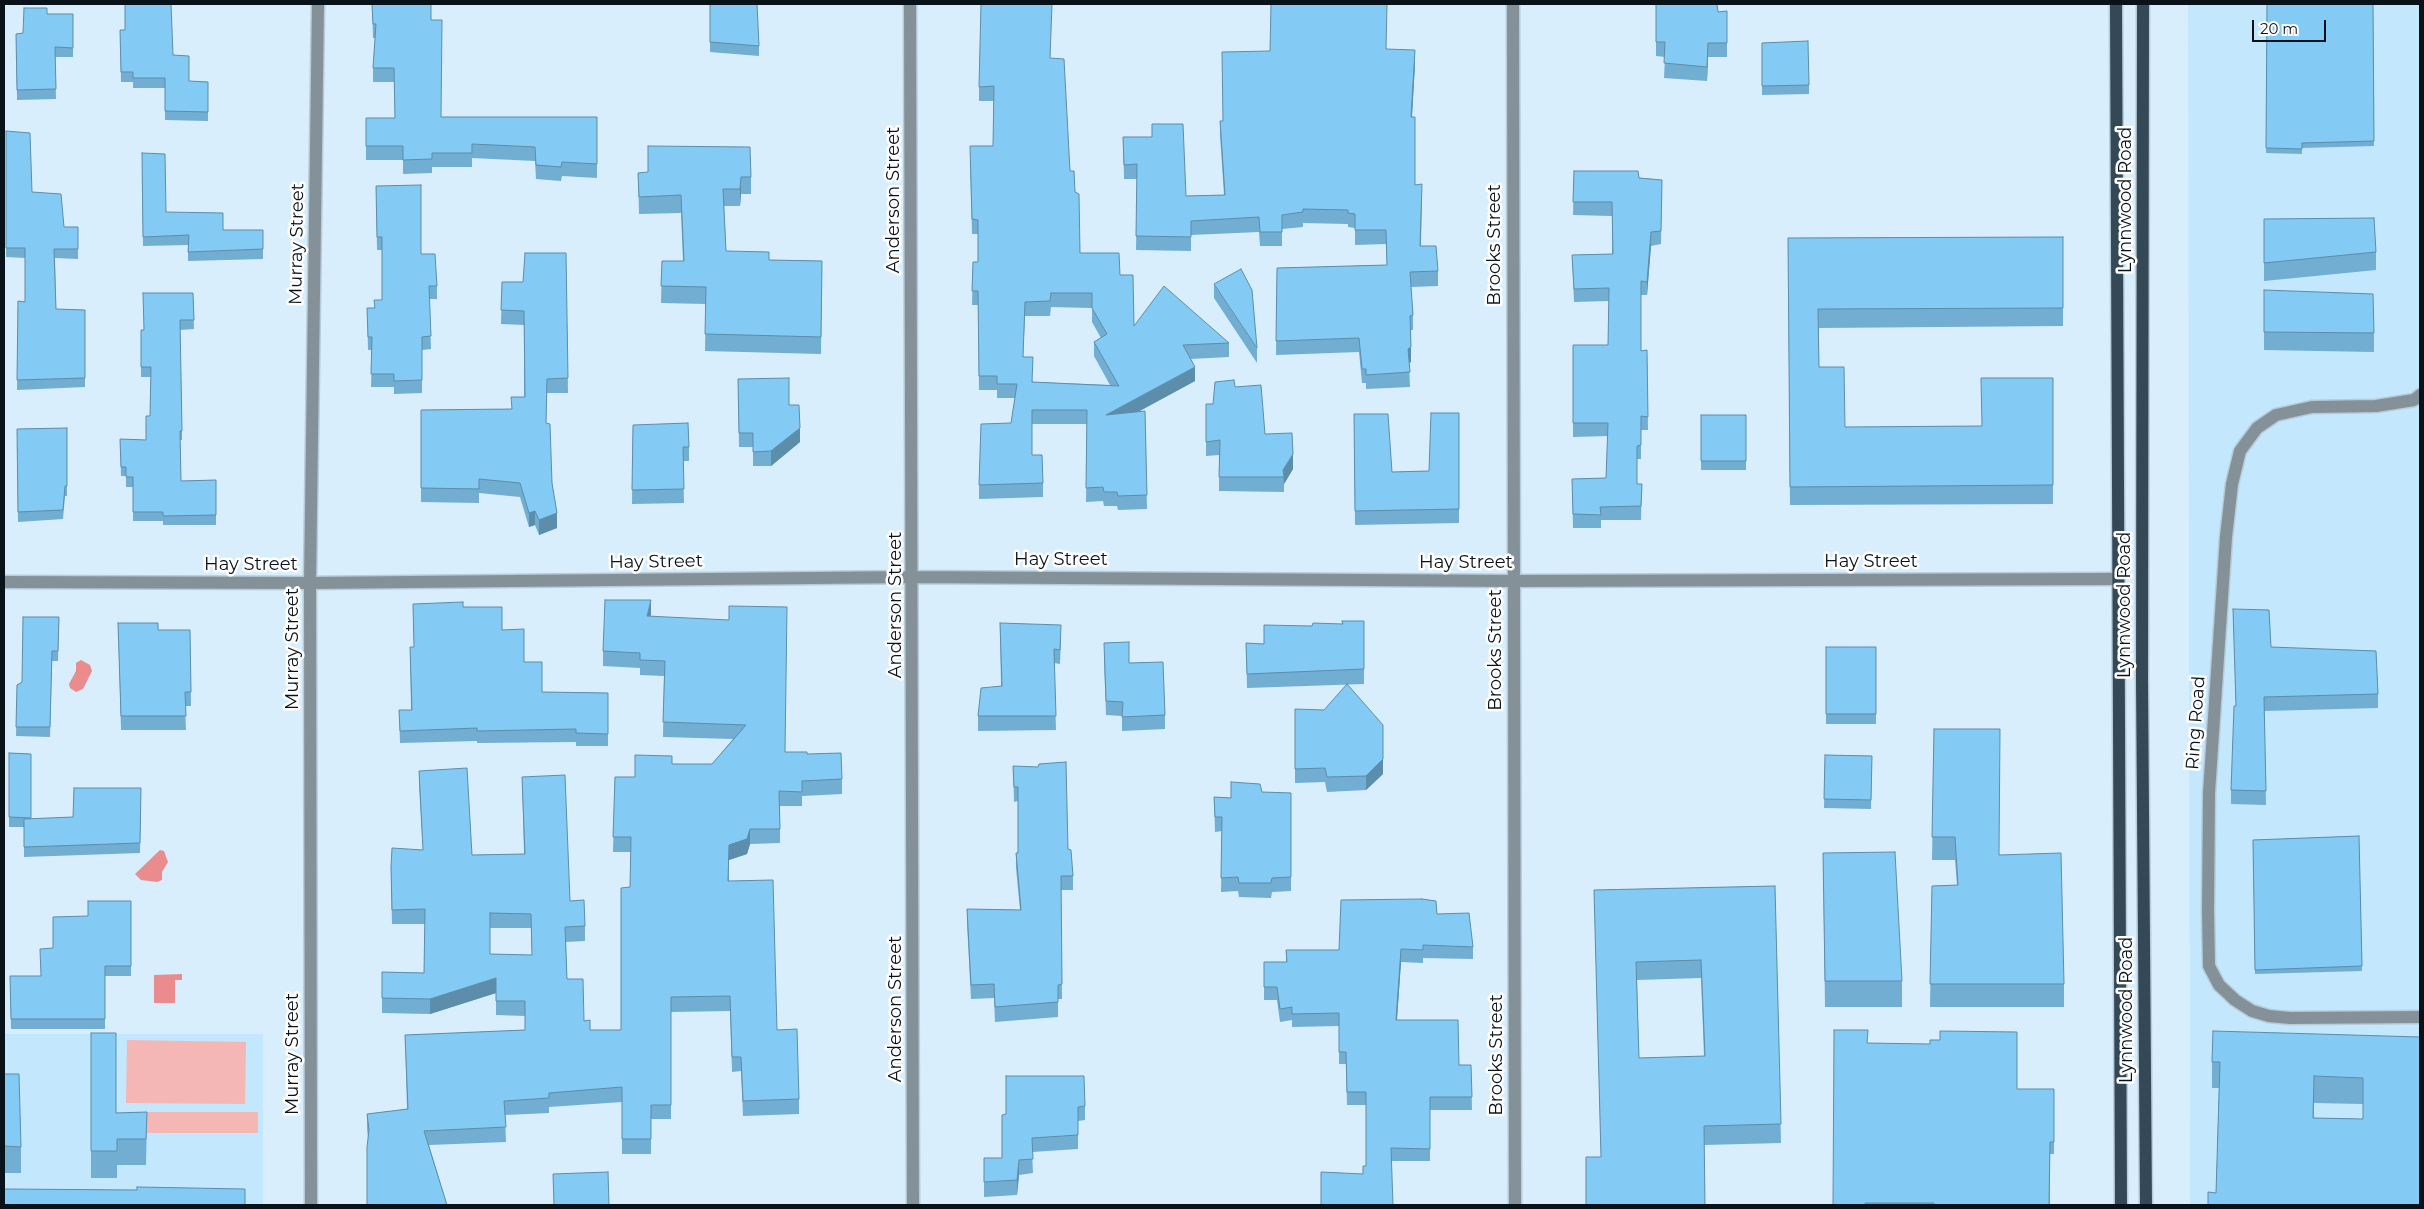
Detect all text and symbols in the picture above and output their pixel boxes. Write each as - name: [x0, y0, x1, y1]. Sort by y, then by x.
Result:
- scale bar: [2254, 10, 2328, 42]
- text: 20 m: [2260, 19, 2298, 38]
- street label: Anderson Street: [883, 127, 905, 273]
- street label: Lynnwood Road: [2115, 127, 2137, 273]
- street label: Murray Street: [285, 183, 309, 305]
- street label: Brooks Street: [1484, 184, 1506, 306]
- street label: Anderson Street: [885, 532, 907, 678]
- street label: Lynnwood Road: [2114, 532, 2136, 678]
- street label: Hay Street: [1014, 549, 1108, 571]
- street label: Hay Street: [609, 550, 703, 574]
- street label: Hay Street: [1824, 551, 1918, 573]
- street label: Hay Street: [1419, 552, 1513, 574]
- street label: Hay Street: [204, 554, 298, 576]
- street label: Murray Street: [282, 588, 304, 710]
- street label: Brooks Street: [1485, 589, 1507, 711]
- street label: Ring Road: [2182, 675, 2210, 771]
- street label: Anderson Street: [885, 936, 907, 1082]
- street label: Lynnwood Road: [2116, 937, 2138, 1083]
- street label: Murray Street: [282, 993, 304, 1115]
- street label: Brooks Street: [1486, 994, 1508, 1116]

